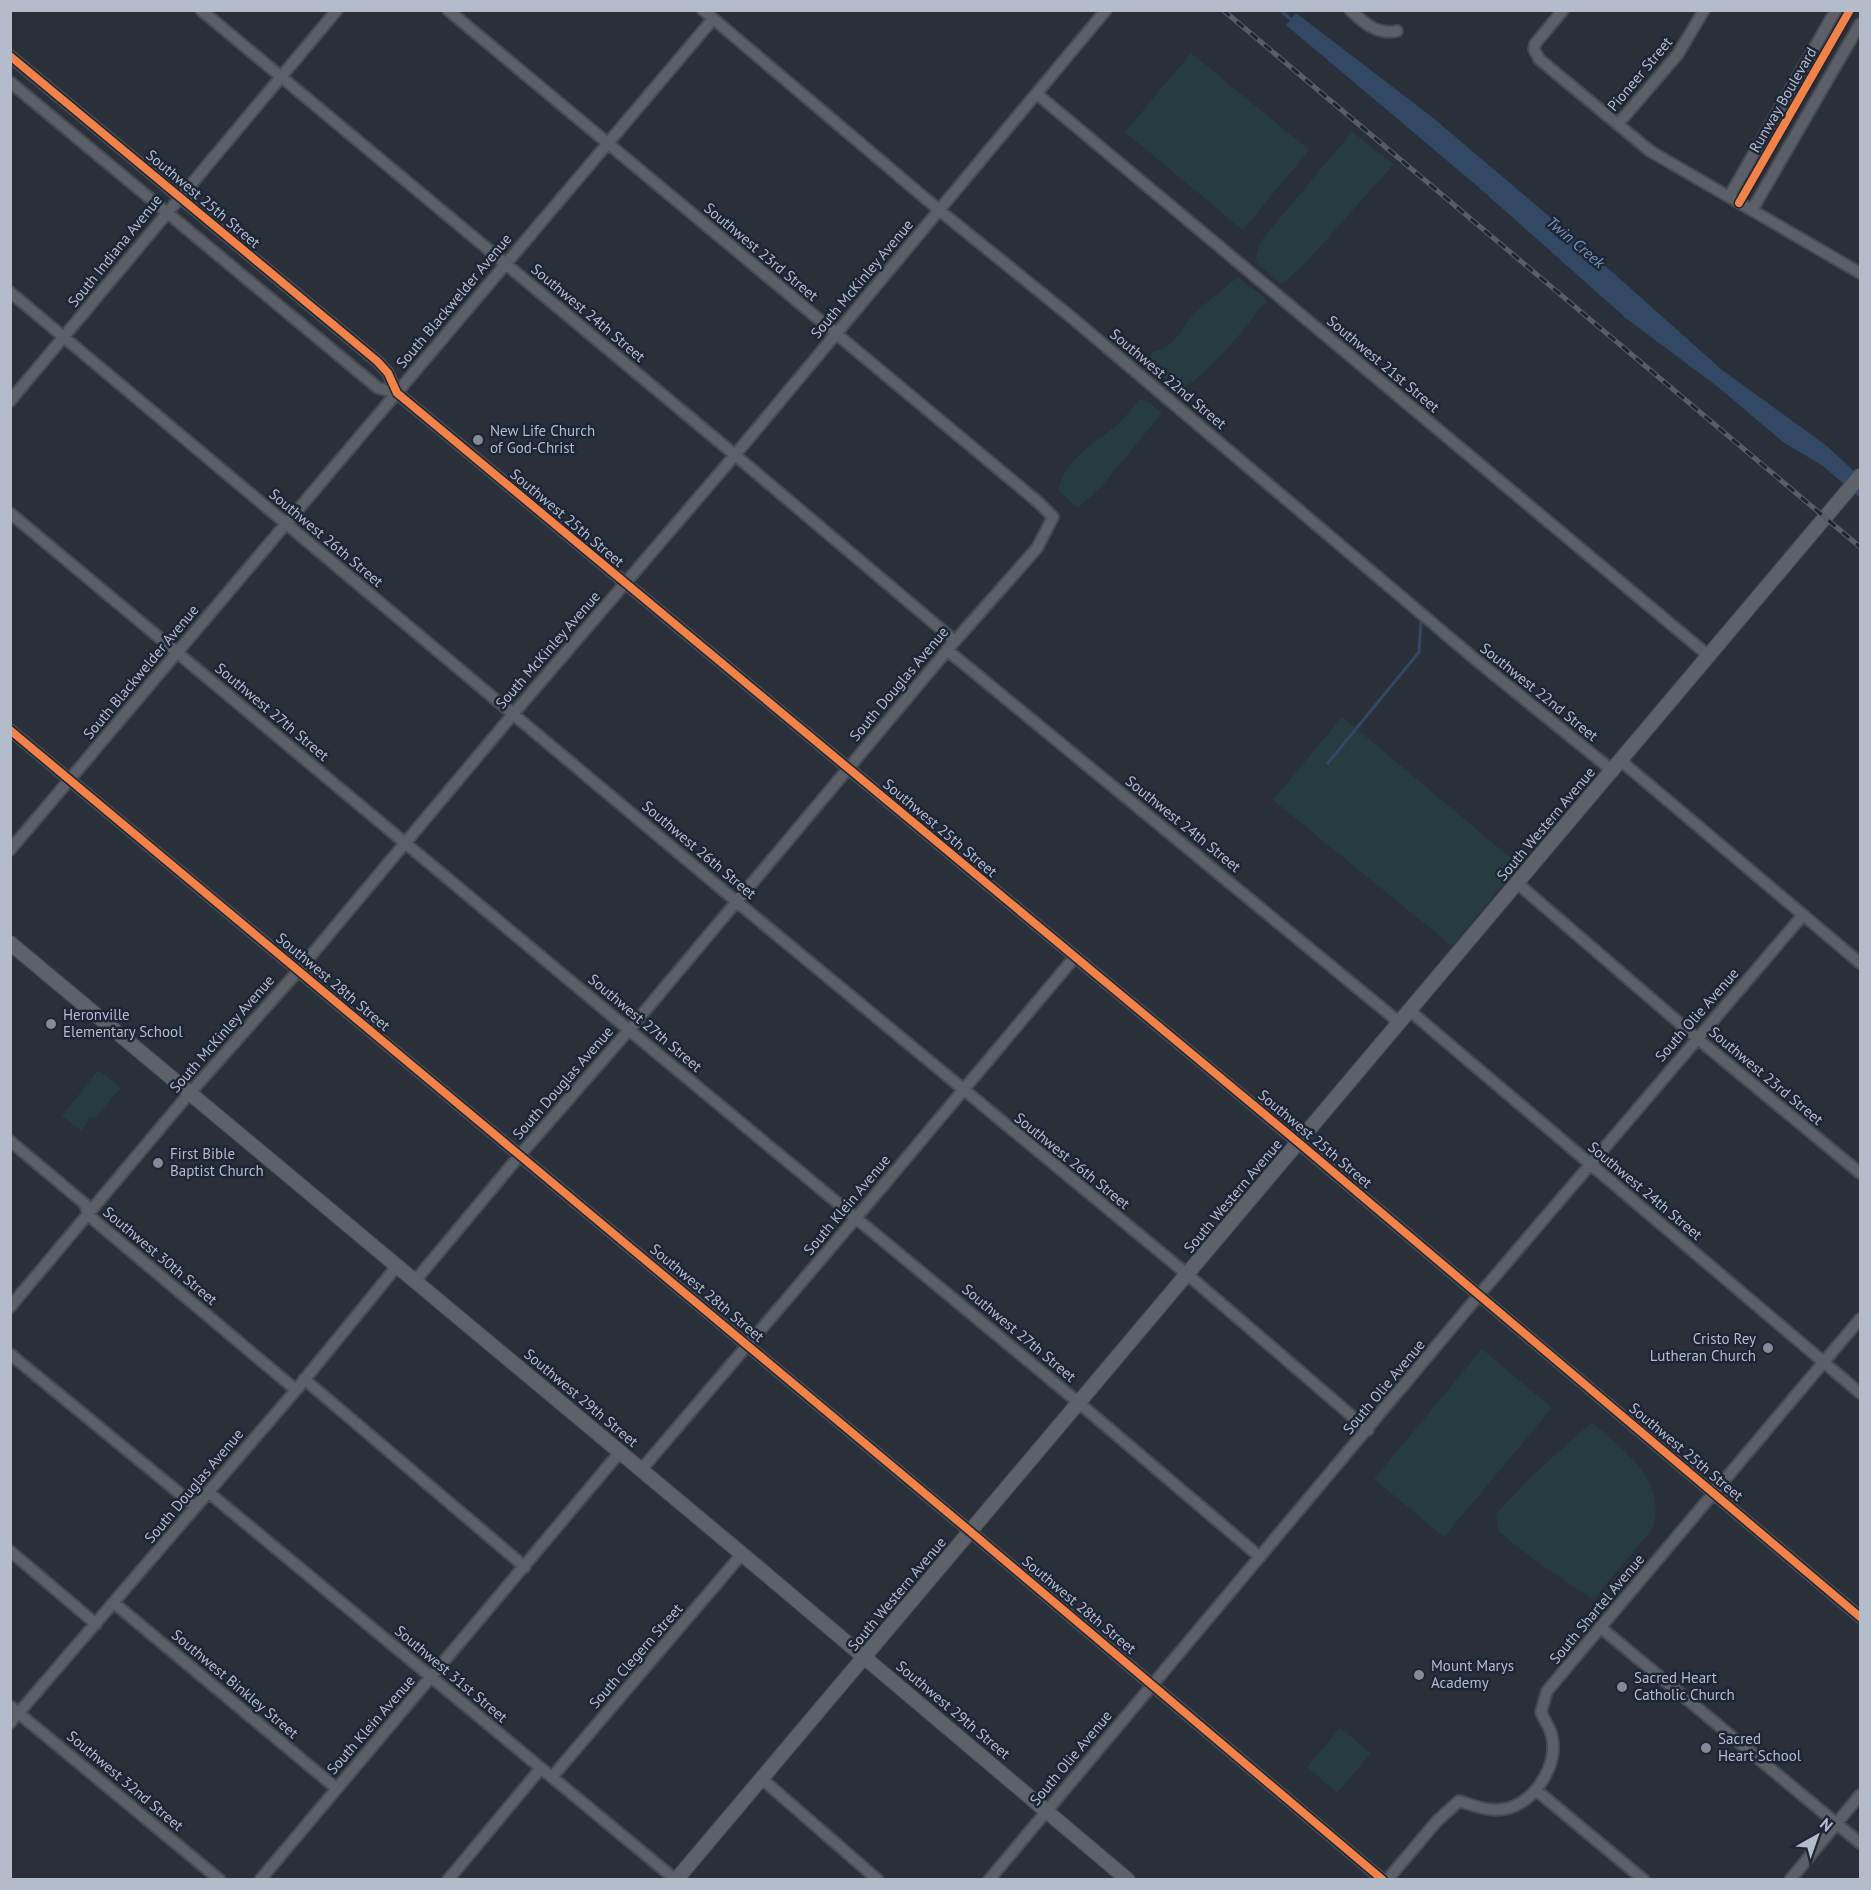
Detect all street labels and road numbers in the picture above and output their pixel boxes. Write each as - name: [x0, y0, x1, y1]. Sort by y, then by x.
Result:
- street label: Pioneer Street: [1603, 33, 1676, 115]
- street label: Runway Boulevard: [1745, 44, 1820, 156]
- street label: Southwest 25th Street: [142, 145, 264, 252]
- street label: South Indiana Avenue: [63, 190, 166, 311]
- street label: Southwest 23rd Street: [700, 198, 822, 305]
- street label: South McKinley Avenue: [806, 215, 917, 342]
- street label: South Blackwelder Avenue: [392, 229, 516, 372]
- street label: Southwest 24th Street: [527, 259, 649, 366]
- street label: Southwest 21st Street: [1323, 311, 1444, 416]
- street label: Southwest 22nd Street: [1106, 324, 1230, 433]
- street label: Southwest 25th Street: [506, 464, 628, 571]
- street label: Southwest 26th Street: [265, 484, 387, 591]
- street label: South McKinley Avenue: [491, 587, 604, 712]
- street label: South Blackwelder Avenue: [79, 600, 203, 743]
- street label: South Douglas Avenue: [845, 622, 952, 745]
- street label: Southwest 22nd Street: [1477, 638, 1602, 745]
- street label: Southwest 27th Street: [211, 658, 333, 765]
- street label: South Western Avenue: [1492, 763, 1599, 885]
- street label: Southwest 24th Street: [1122, 771, 1245, 876]
- street label: Southwest 25th Street: [879, 774, 1001, 881]
- street label: Southwest 26th Street: [638, 796, 760, 903]
- street label: Southwest 28th Street: [272, 928, 394, 1035]
- street label: South Olie Avenue: [1651, 964, 1743, 1065]
- street label: Southwest 27th Street: [584, 969, 706, 1076]
- street label: South McKinley Avenue: [165, 971, 278, 1096]
- street label: South Douglas Avenue: [508, 1022, 617, 1143]
- street label: Southwest 23rd Street: [1705, 1022, 1827, 1129]
- street label: Southwest 25th Street: [1254, 1085, 1376, 1192]
- street label: Southwest 26th Street: [1011, 1108, 1134, 1213]
- street label: South Western Avenue: [1179, 1135, 1286, 1257]
- street label: Southwest 24th Street: [1584, 1137, 1706, 1244]
- street label: South Klein Avenue: [799, 1151, 894, 1259]
- street label: Southwest 30th Street: [99, 1202, 221, 1309]
- street label: Southwest 28th Street: [646, 1239, 768, 1346]
- street label: Southwest 27th Street: [958, 1279, 1080, 1386]
- street label: South Olie Avenue: [1338, 1335, 1429, 1438]
- street label: Southwest 29th Street: [520, 1344, 642, 1451]
- street label: Southwest 25th Street: [1625, 1398, 1747, 1505]
- street label: South Douglas Avenue: [140, 1424, 247, 1547]
- street label: South Western Avenue: [843, 1533, 950, 1655]
- street label: South Shartel Avenue: [1545, 1550, 1648, 1668]
- street label: Southwest 28th Street: [1018, 1551, 1140, 1658]
- street label: South Clegern Street: [585, 1599, 686, 1712]
- street label: Southwest 31st Street: [391, 1621, 512, 1726]
- street label: Southwest Binkley Street: [168, 1625, 303, 1742]
- street label: Southwest 29th Street: [892, 1656, 1014, 1763]
- street label: South Klein Avenue: [322, 1671, 419, 1778]
- street label: South Olie Avenue: [1025, 1706, 1116, 1809]
- street label: Southwest 32nd Street: [63, 1726, 187, 1835]

